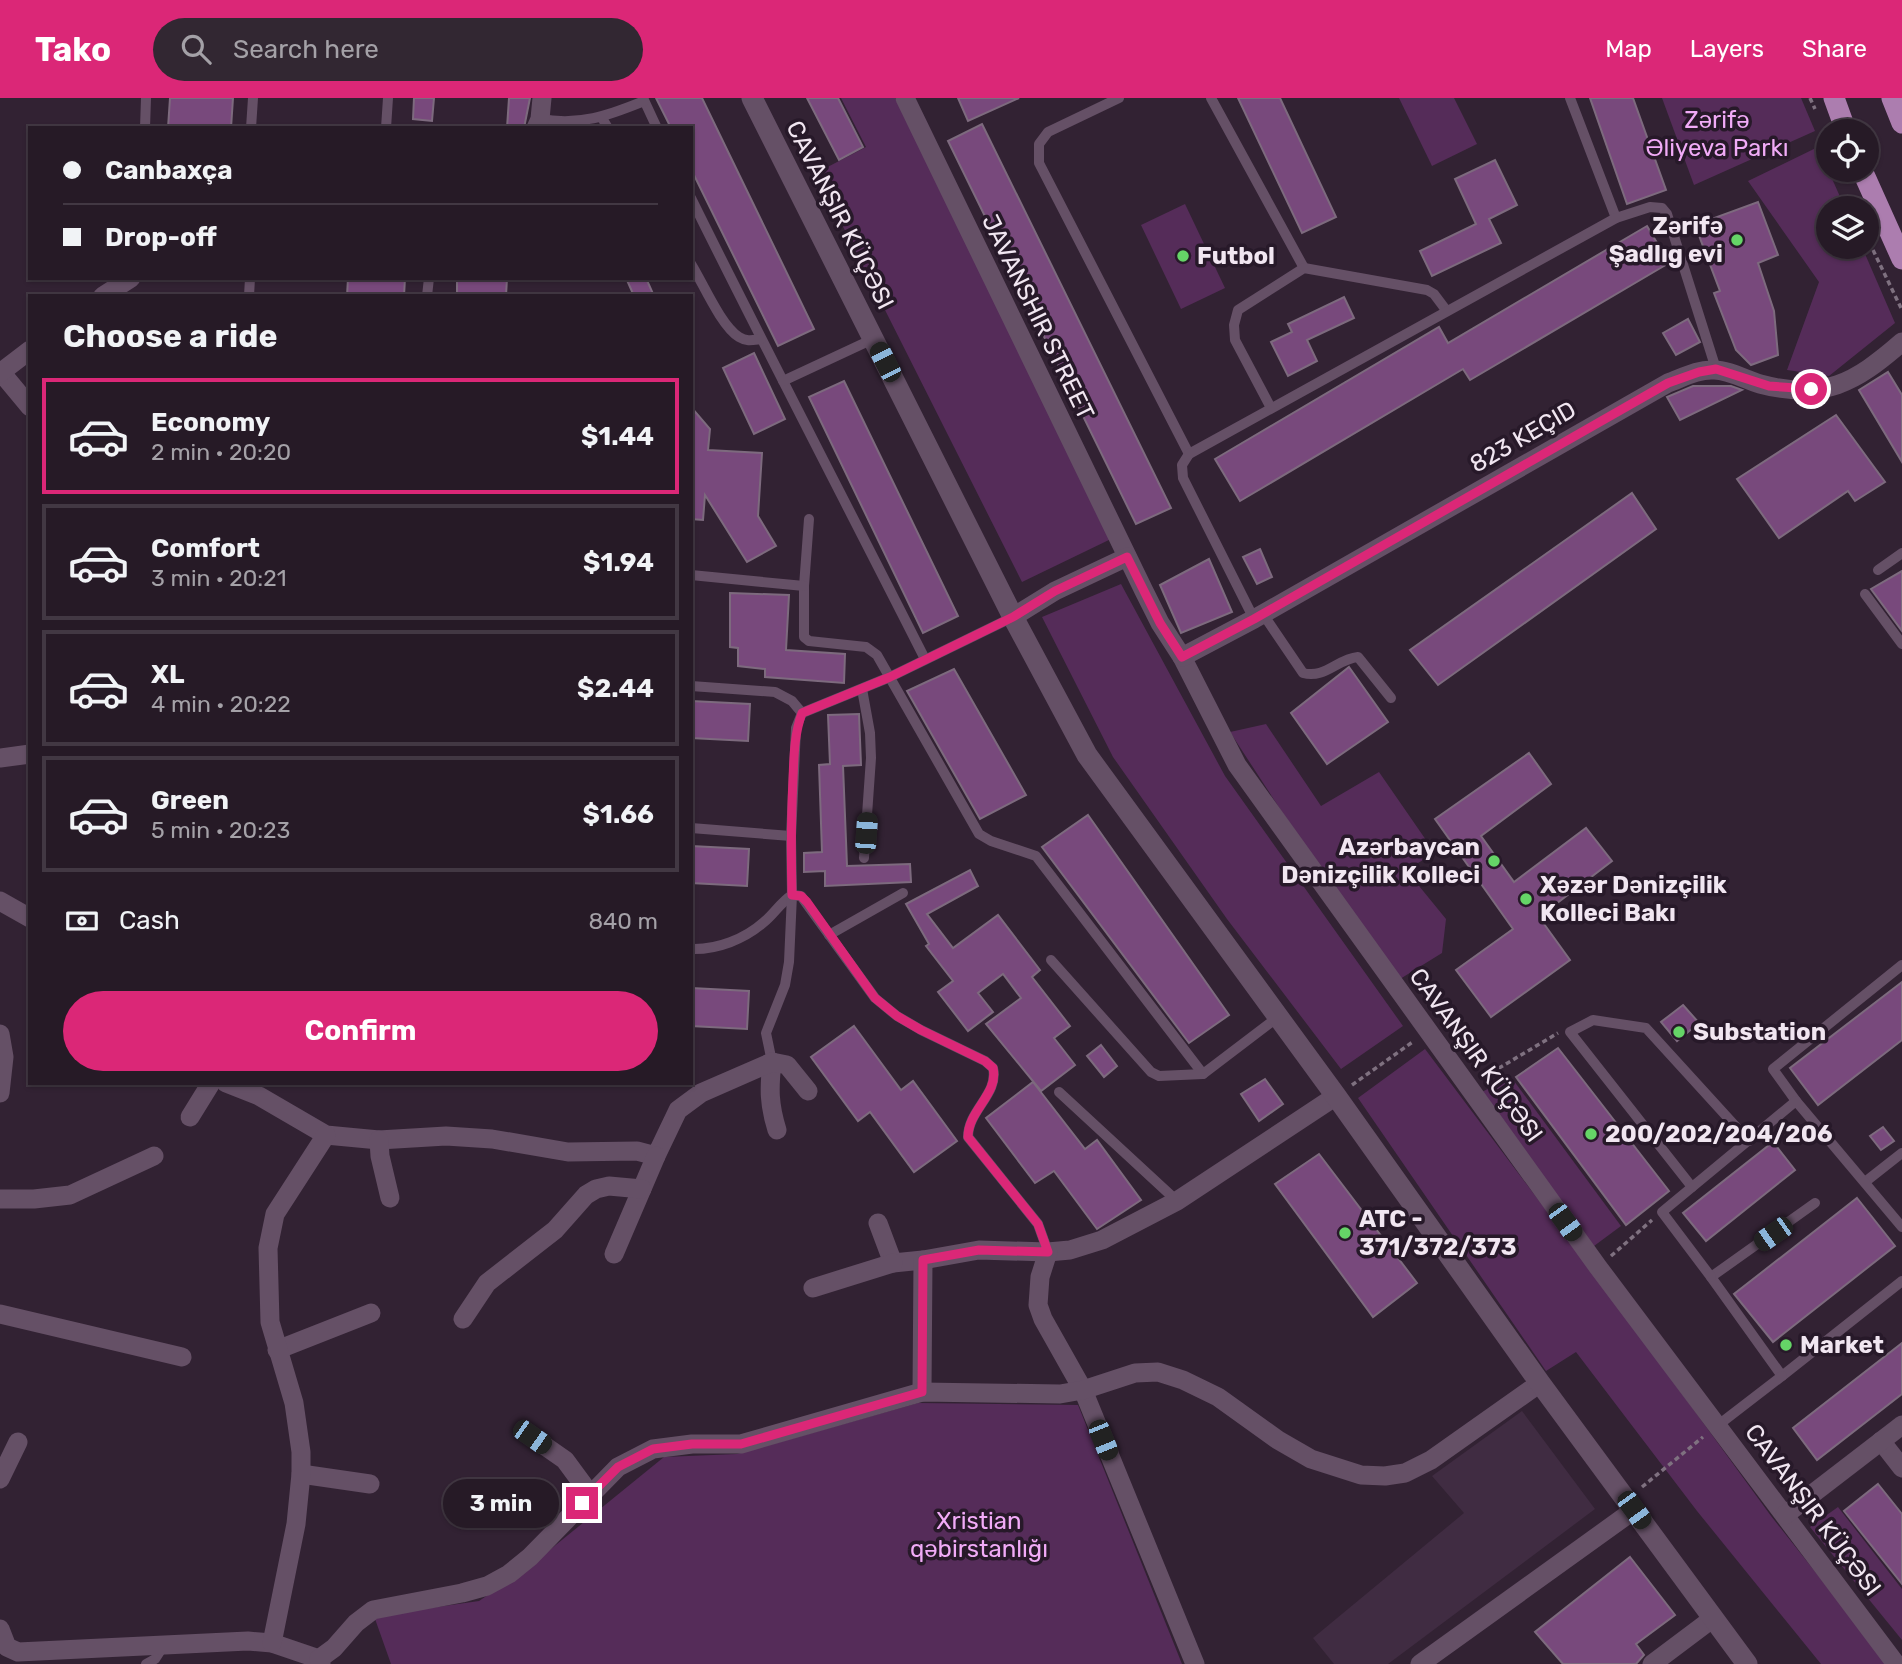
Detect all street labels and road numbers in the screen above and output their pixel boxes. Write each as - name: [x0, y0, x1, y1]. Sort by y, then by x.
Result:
- street label: CAVANŞIR KÜÇƏSI: [780, 116, 900, 314]
- street label: JAVANSHIR STREET: [976, 210, 1100, 424]
- street label: 823 KEÇID: [1465, 395, 1581, 479]
- street label: CAVANŞIR KÜÇƏSI: [1404, 963, 1548, 1147]
- street label: CAVANŞIR KÜÇƏSI: [1739, 1419, 1887, 1601]

